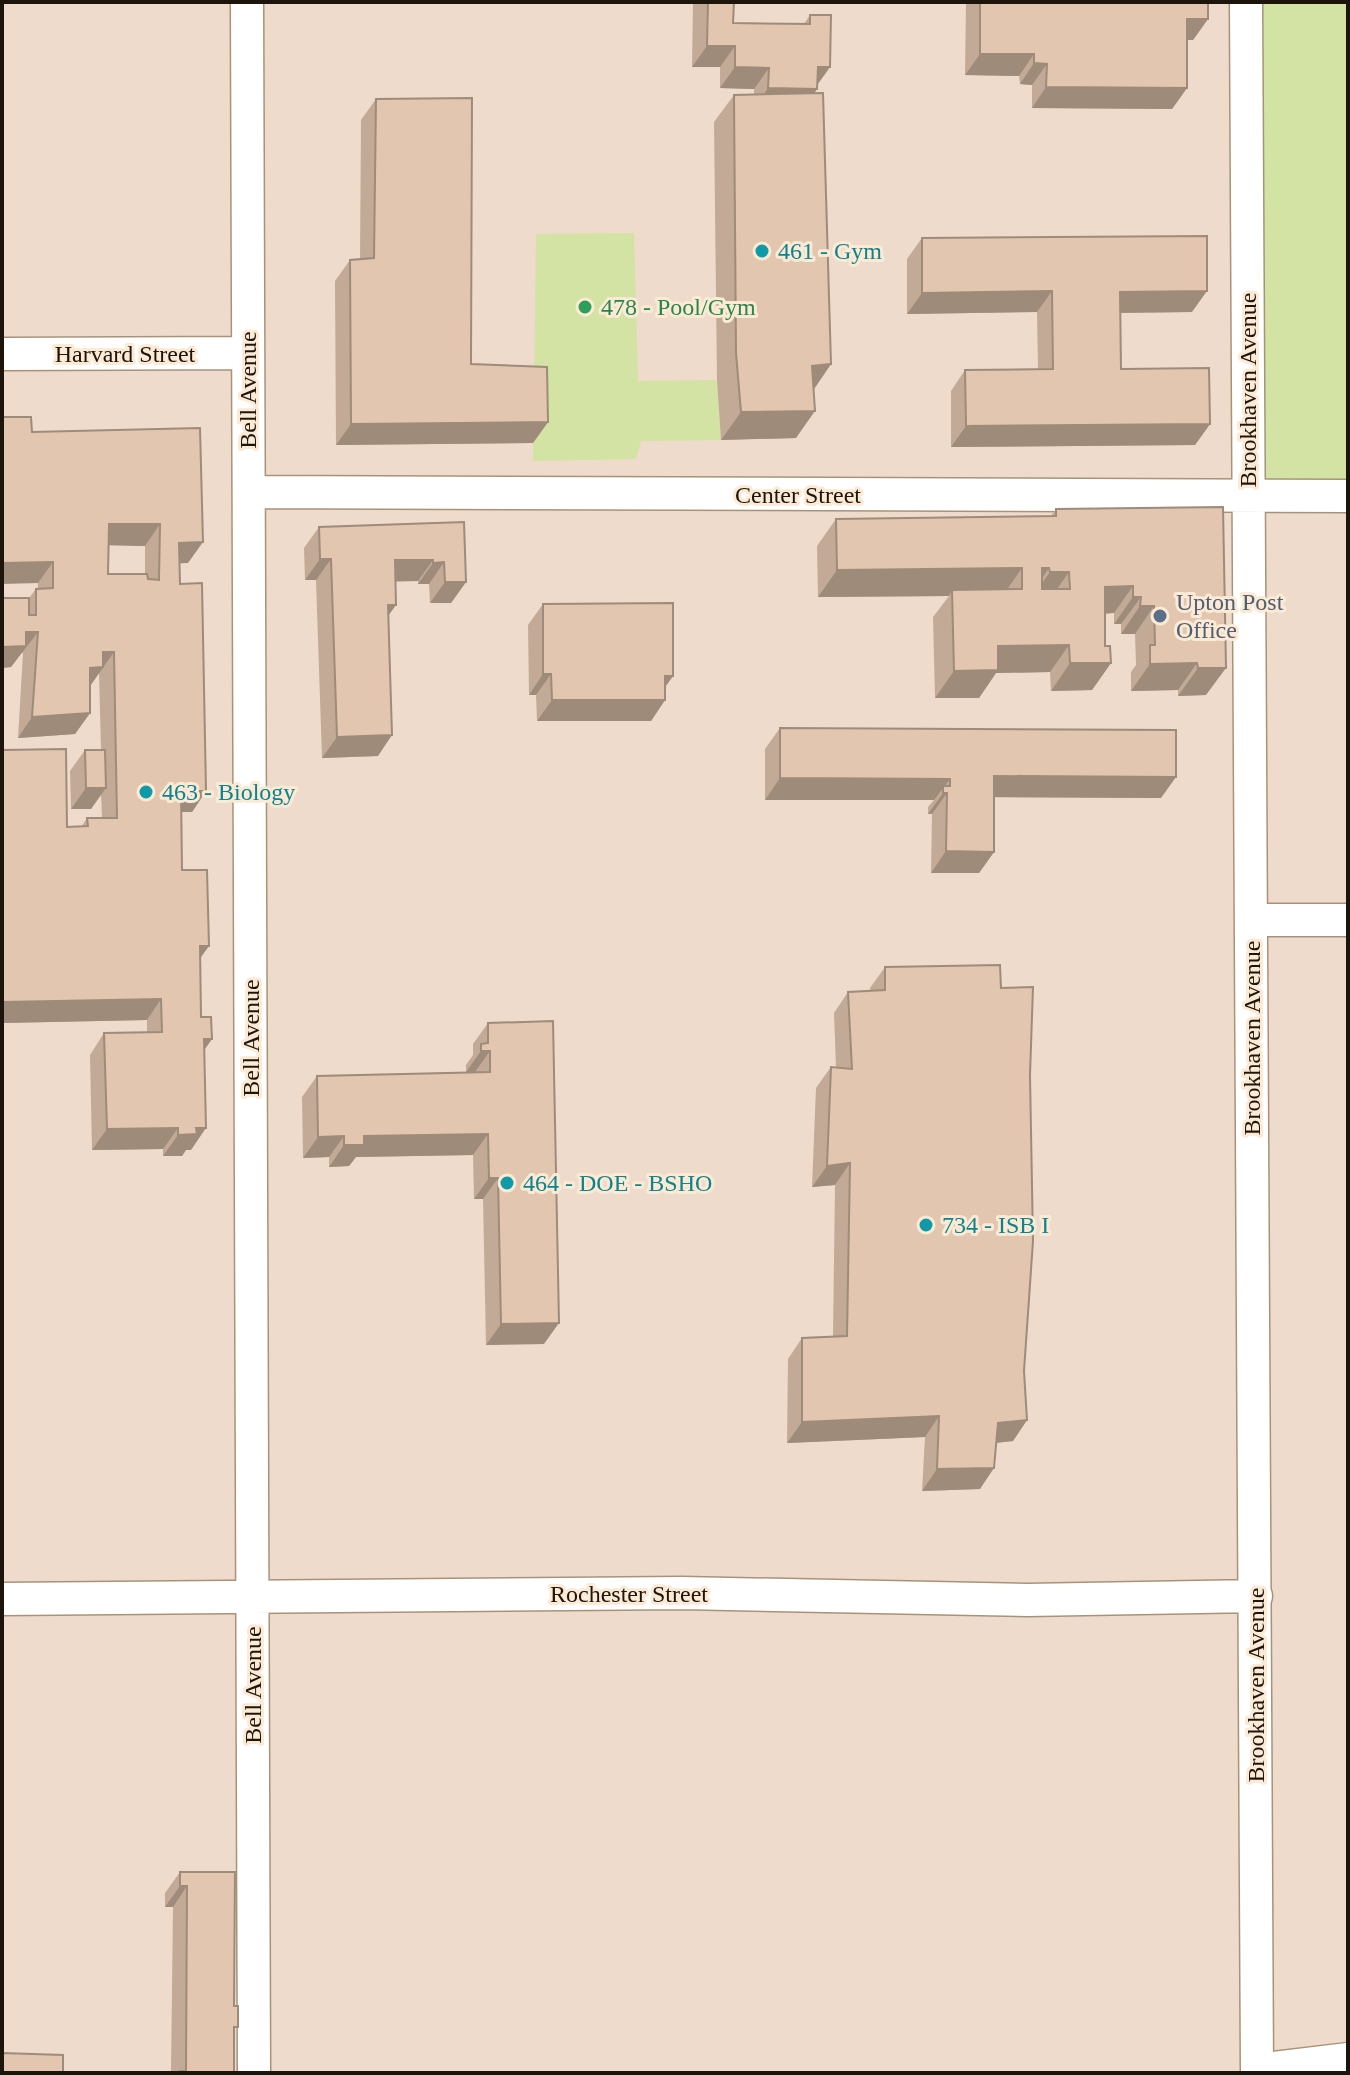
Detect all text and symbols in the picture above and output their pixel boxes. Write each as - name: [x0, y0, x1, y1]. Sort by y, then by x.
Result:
- place label: 461 - Gym: [778, 238, 882, 264]
- marker: 461 - Gym: [753, 242, 771, 260]
- street label: Brookhaven Avenue: [1235, 293, 1261, 487]
- place label: 478 - Pool/Gym: [601, 294, 756, 320]
- marker: 478 - Pool/Gym: [576, 298, 594, 316]
- street label: Bell Avenue: [235, 331, 261, 449]
- street label: Harvard Street: [55, 341, 196, 367]
- street label: Center Street: [735, 482, 861, 508]
- place label: Upton Post Office: [1176, 589, 1284, 643]
- marker: Upton Post Office: [1151, 607, 1169, 625]
- place label: 463 - Biology: [162, 779, 295, 805]
- marker: 463 - Biology: [137, 783, 155, 801]
- street label: Brookhaven Avenue: [1239, 941, 1265, 1135]
- street label: Bell Avenue: [238, 979, 264, 1097]
- place label: 464 - DOE - BSHO: [523, 1170, 712, 1196]
- marker: 464 - DOE - BSHO: [498, 1174, 516, 1192]
- place label: 734 - ISB I: [942, 1212, 1049, 1238]
- marker: 734 - ISB I: [917, 1216, 935, 1234]
- street label: Rochester Street: [550, 1581, 708, 1607]
- street label: Brookhaven Avenue: [1243, 1588, 1269, 1782]
- street label: Bell Avenue: [240, 1626, 266, 1744]

